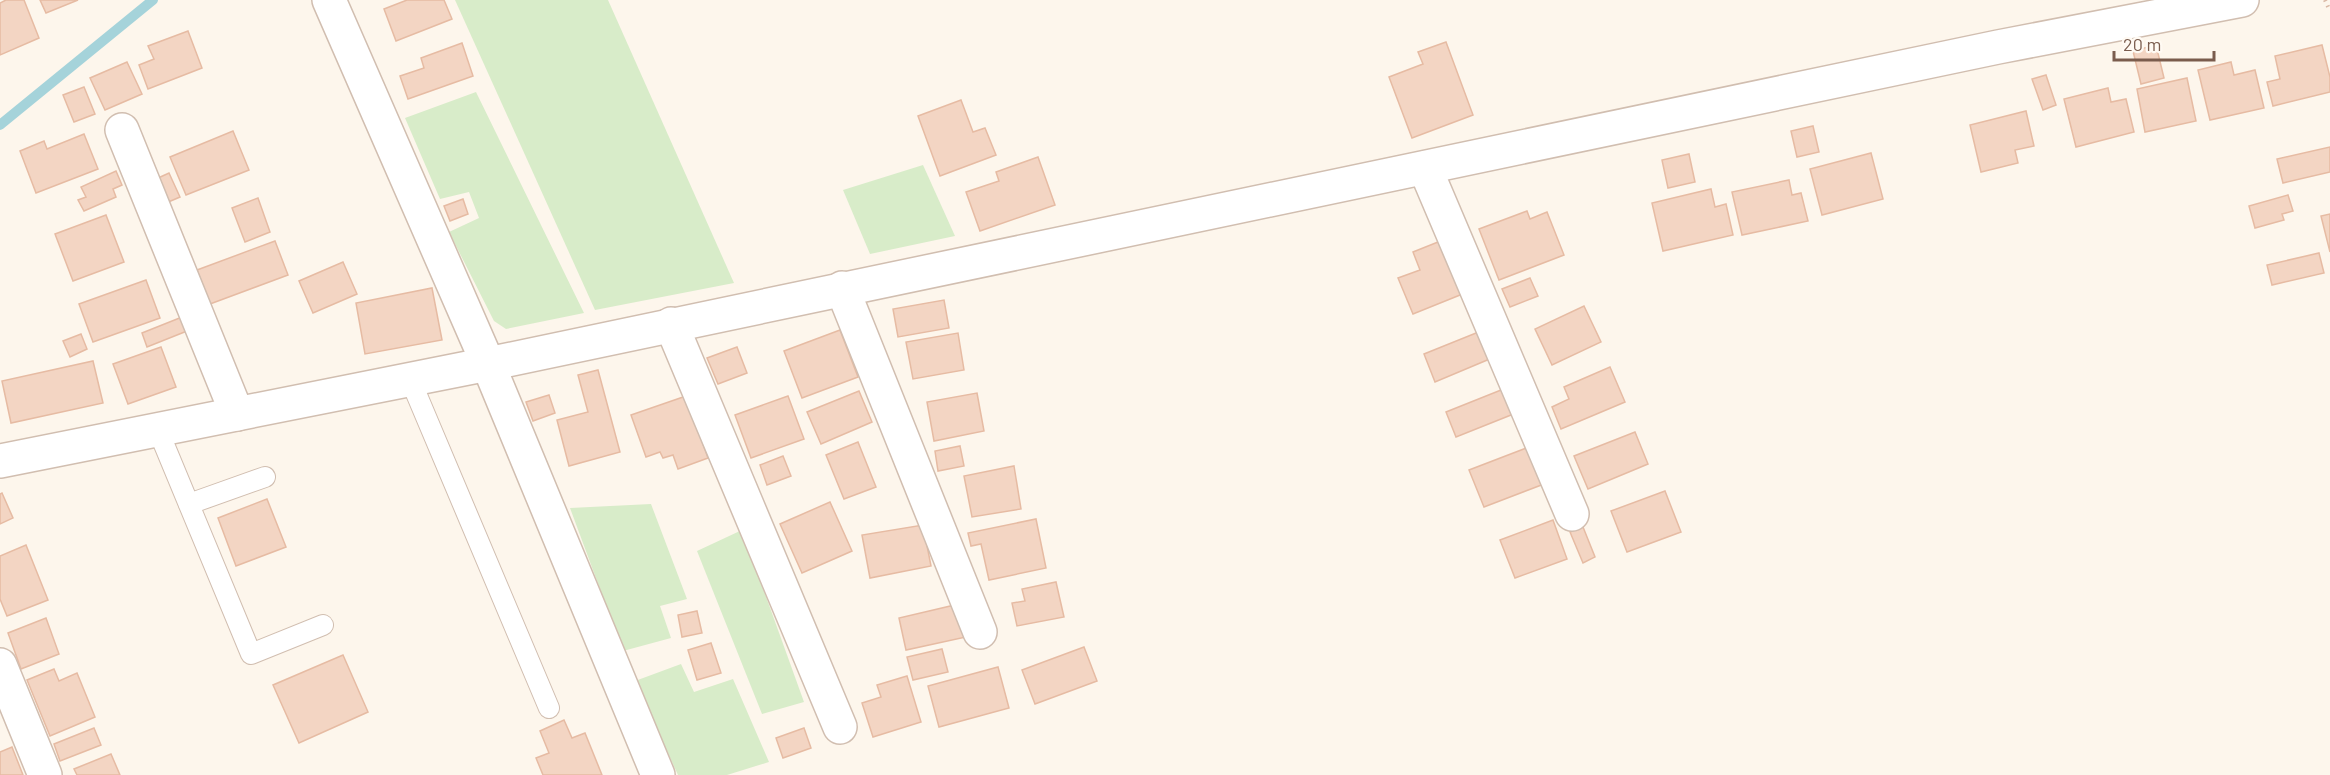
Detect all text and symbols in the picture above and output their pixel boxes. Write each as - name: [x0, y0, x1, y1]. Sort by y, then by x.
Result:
- scale bar: [2114, 24, 2214, 62]
- text: 20 m: [2123, 33, 2161, 55]

